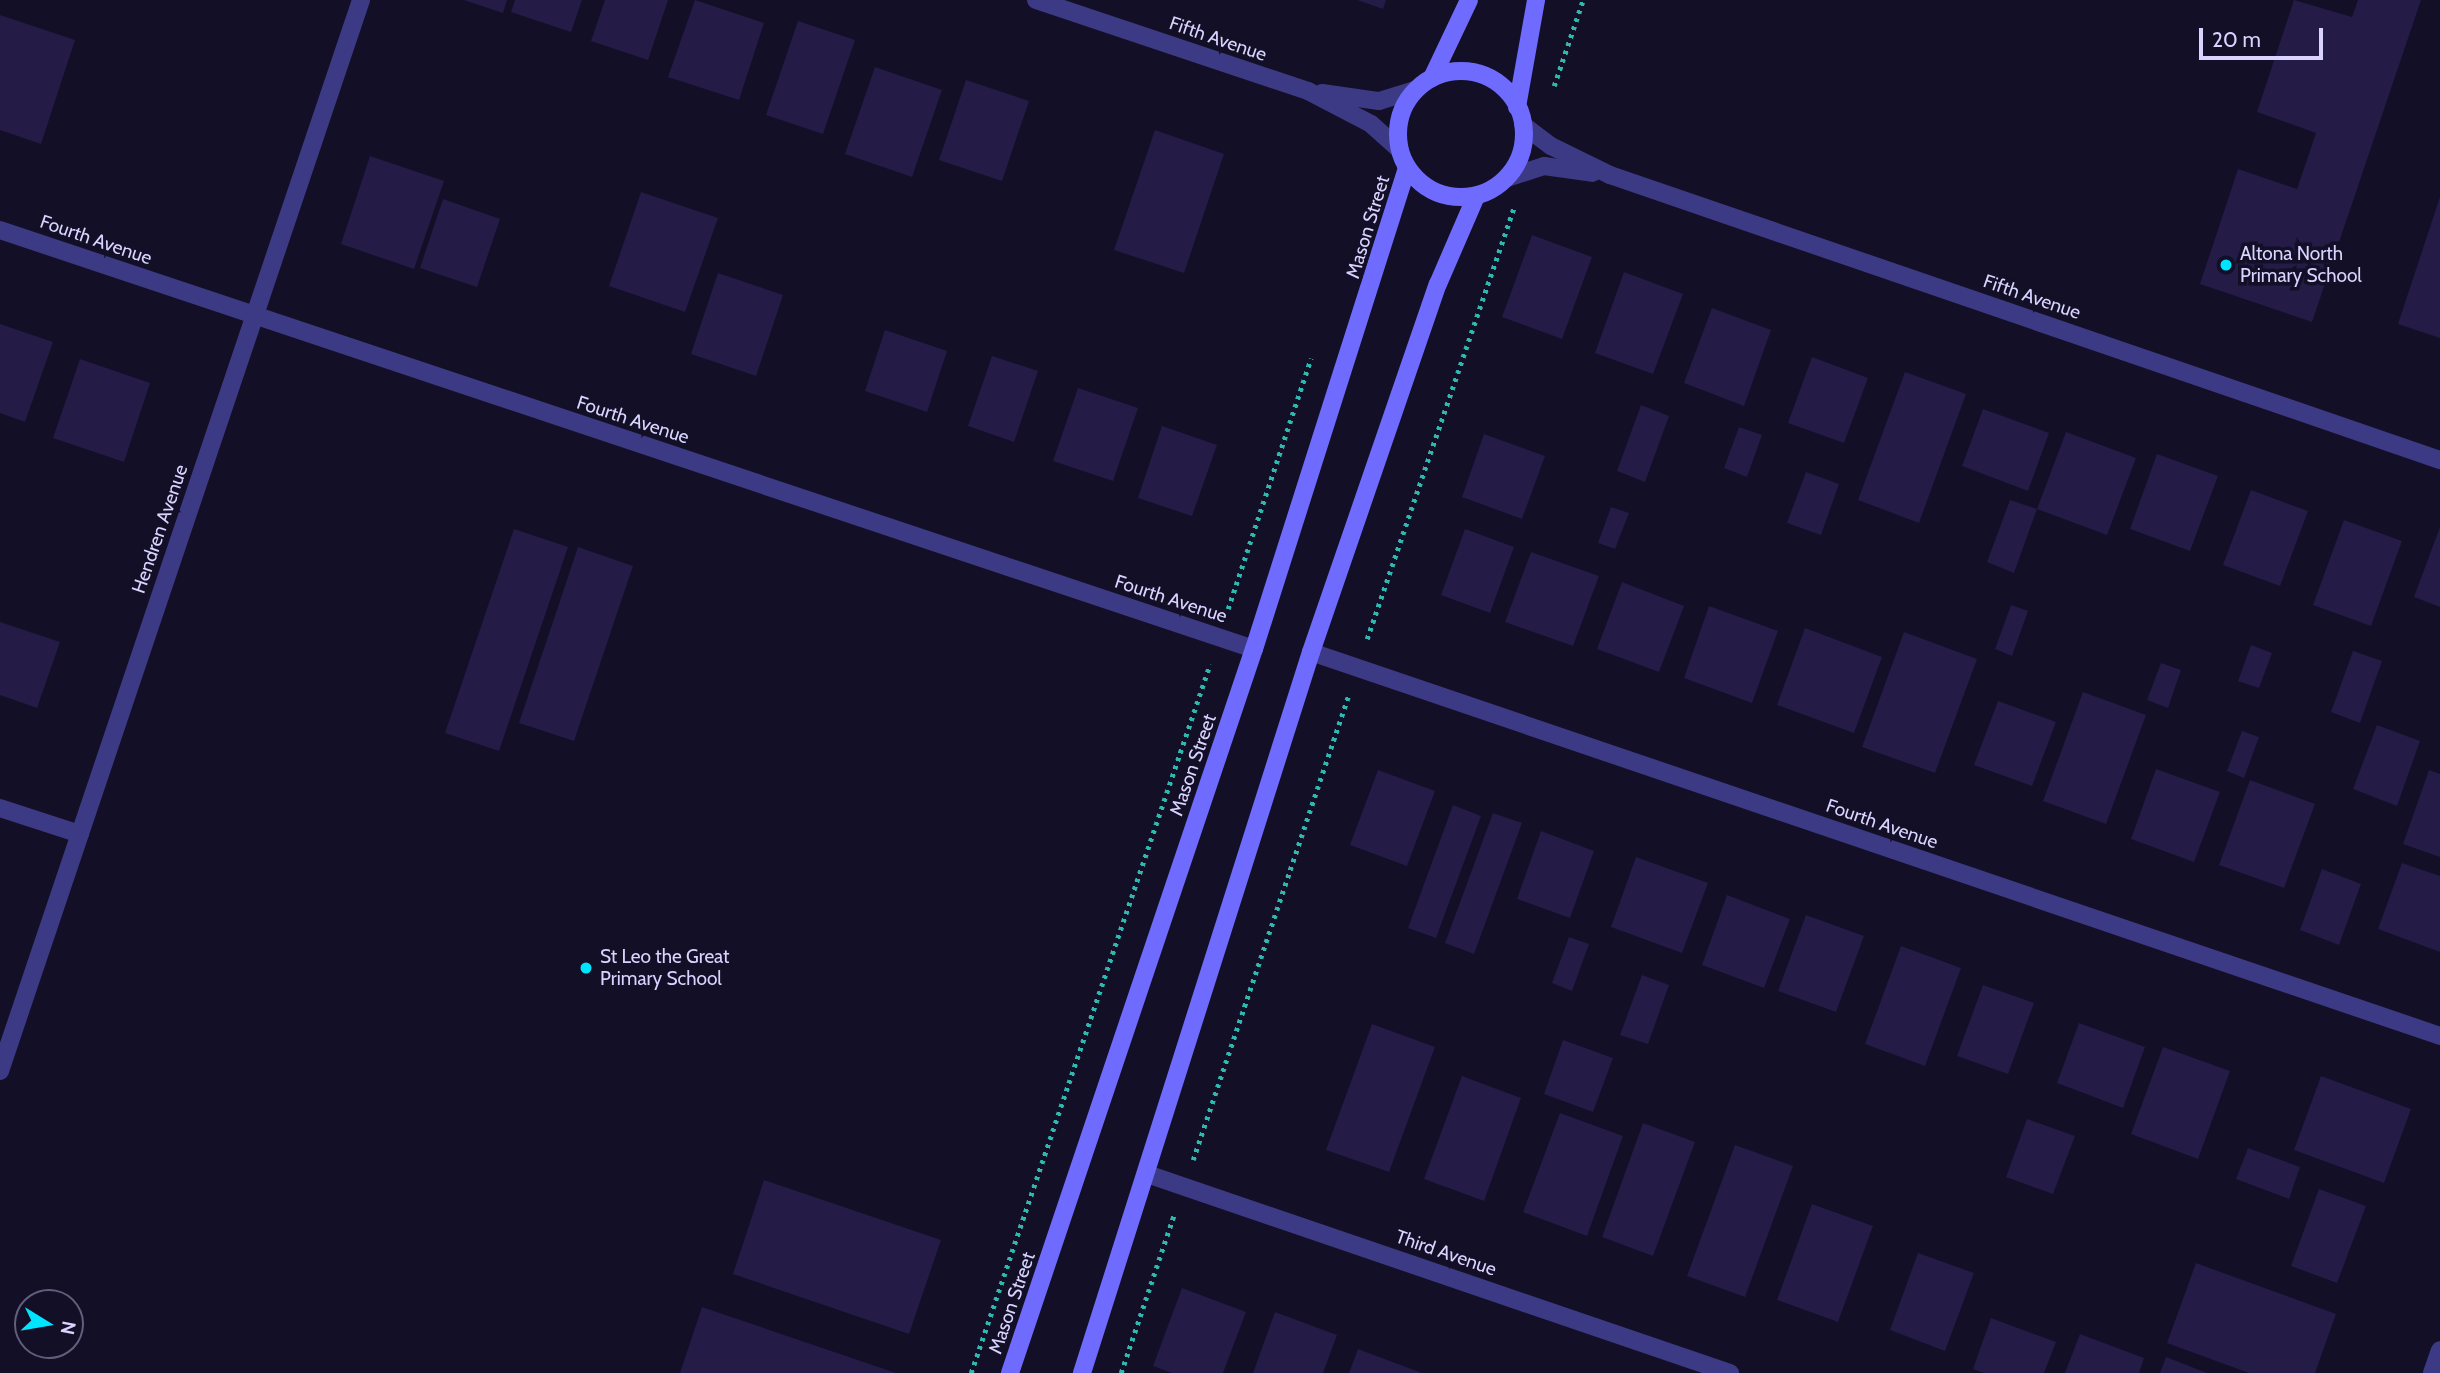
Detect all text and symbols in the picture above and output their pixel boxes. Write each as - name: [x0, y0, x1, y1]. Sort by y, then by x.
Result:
- street label: Fifth Avenue: [1166, 12, 1270, 66]
- scale bar: [2202, 14, 2326, 58]
- text: 20 m: [2212, 27, 2261, 52]
- street label: Mason Street: [1342, 173, 1394, 281]
- street label: Fourth Avenue: [37, 210, 155, 270]
- place label: Altona North Primary School: [2240, 243, 2362, 287]
- marker: Altona North Primary School: [2218, 257, 2234, 273]
- street label: Fifth Avenue: [1980, 270, 2084, 324]
- street label: Fourth Avenue: [574, 391, 692, 449]
- street label: Hendren Avenue: [127, 462, 193, 596]
- street label: Fourth Avenue: [1112, 570, 1230, 628]
- street label: Mason Street: [1165, 711, 1221, 819]
- street label: Fourth Avenue: [1823, 794, 1941, 854]
- place label: St Leo the Great Primary School: [600, 946, 729, 990]
- marker: St Leo the Great Primary School: [578, 960, 594, 976]
- street label: Third Avenue: [1393, 1225, 1499, 1281]
- street label: Mason Street: [984, 1249, 1040, 1357]
- north arrow: [14, 1289, 84, 1359]
- text: N: [56, 1319, 81, 1337]

